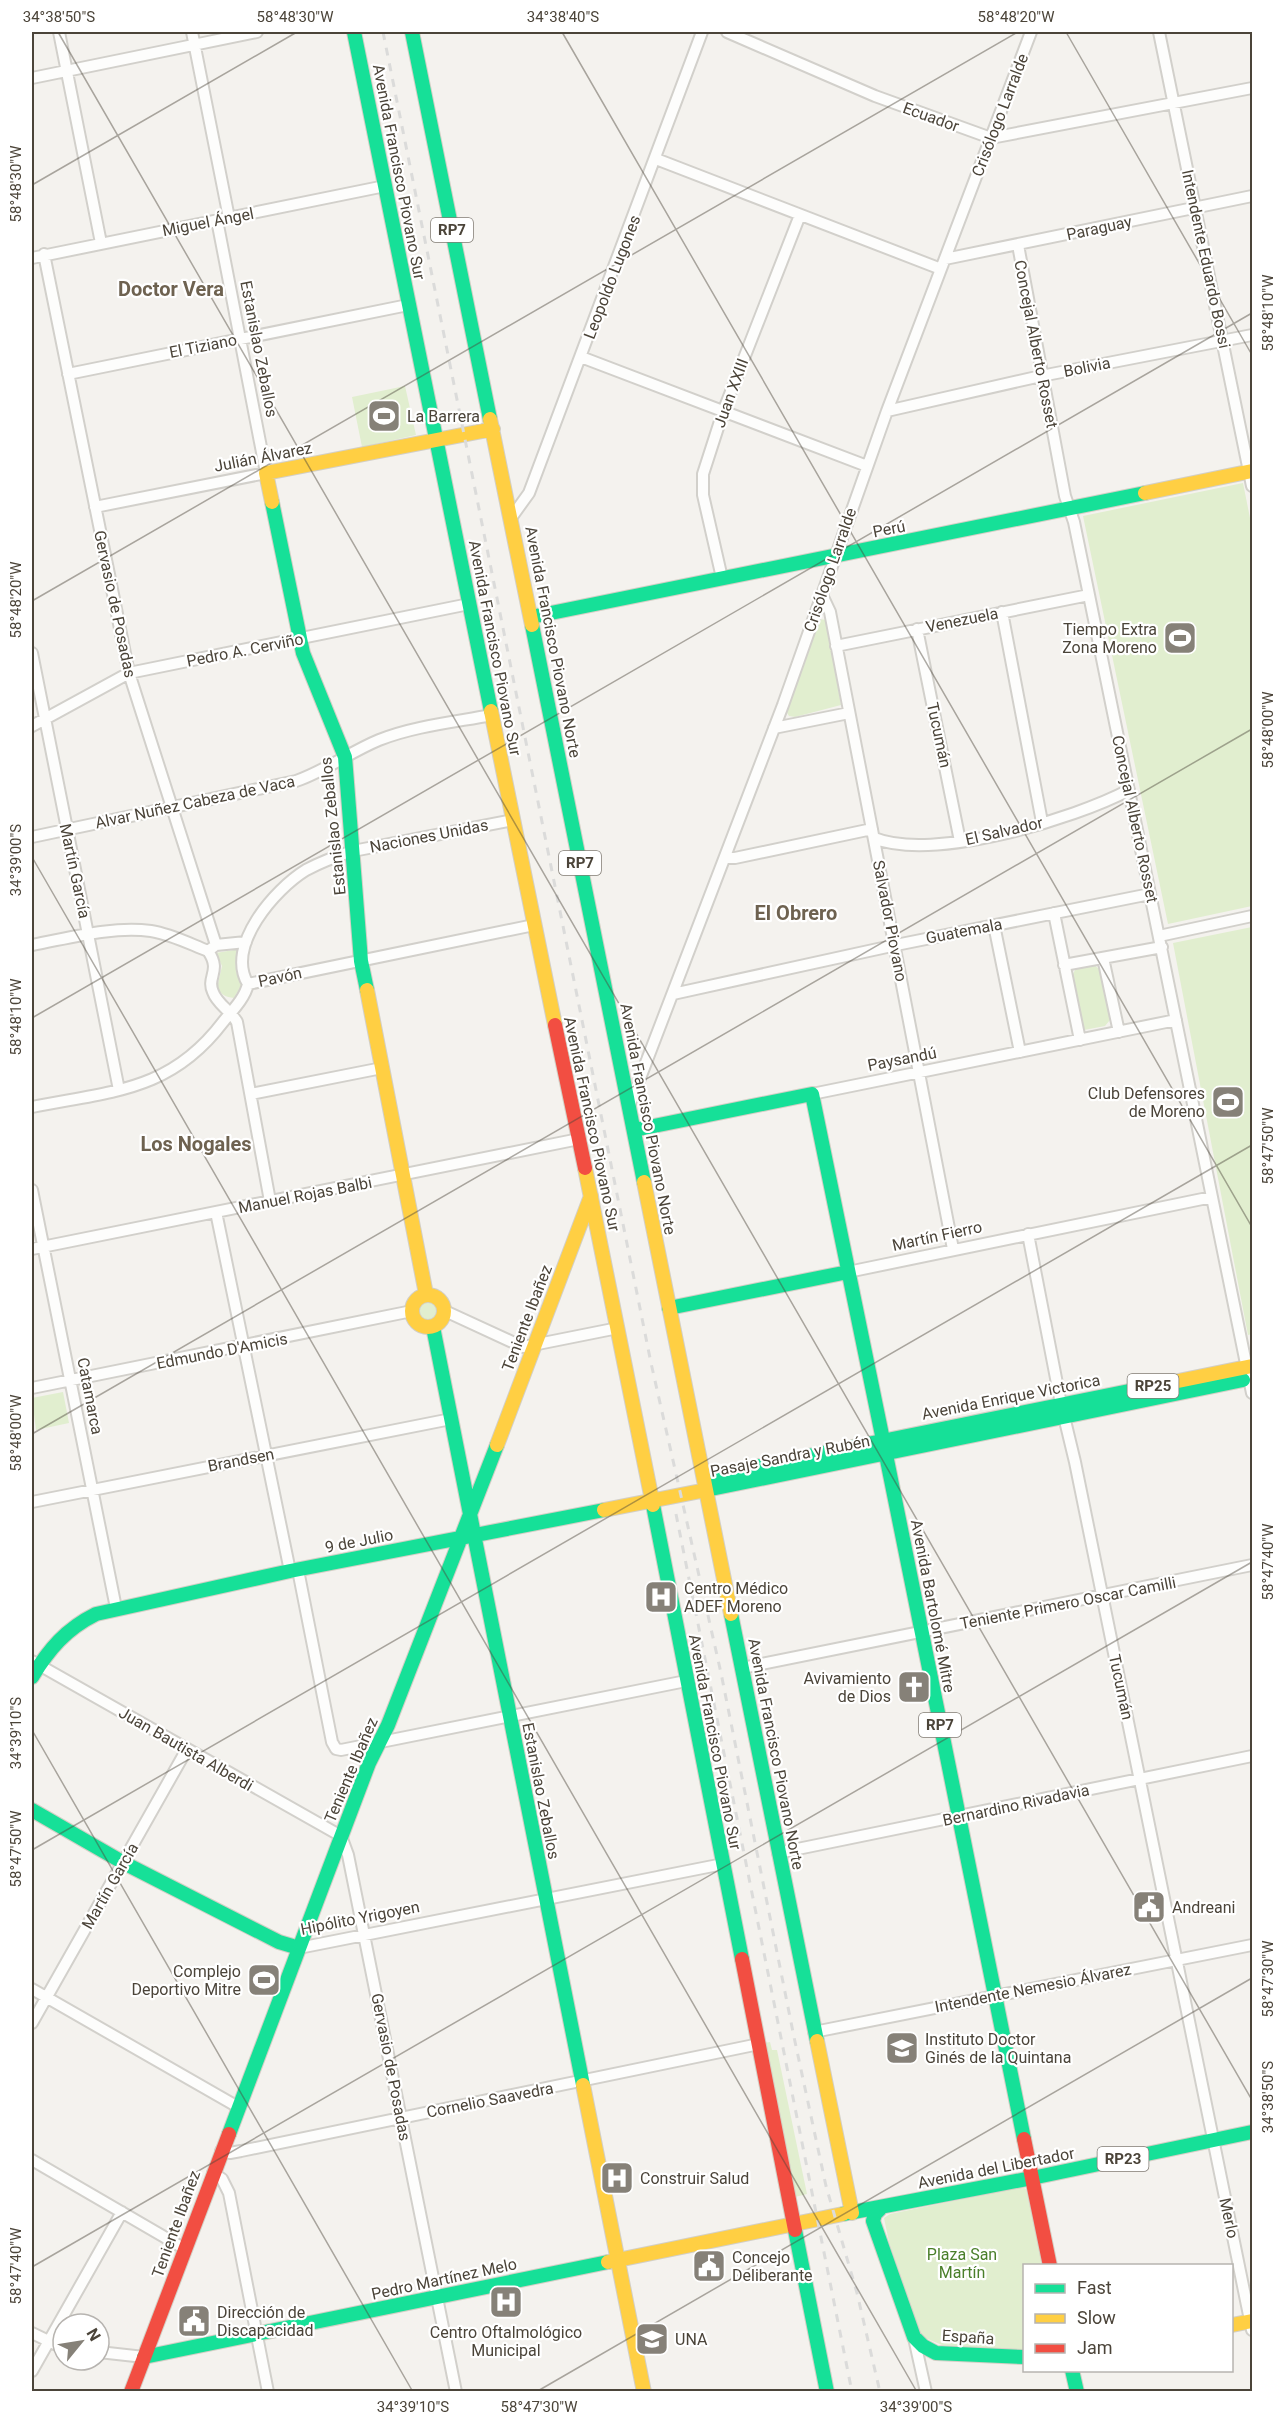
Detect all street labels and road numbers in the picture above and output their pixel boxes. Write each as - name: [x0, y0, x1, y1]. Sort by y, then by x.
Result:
- street label: Crisólogo Larralde: [968, 51, 1032, 179]
- street label: Avenida Francisco Piovano Sur: [369, 63, 429, 282]
- street label: Ecuador: [900, 98, 962, 136]
- street label: Intendente Eduardo Bossi: [1178, 168, 1234, 350]
- street label: Miguel Ángel: [161, 204, 255, 240]
- street label: Leopoldo Lugones: [580, 212, 644, 342]
- street label: Paraguay: [1065, 212, 1134, 244]
- road number: RP7: [431, 218, 473, 242]
- street label: Concejal Alberto Rosset: [1010, 258, 1062, 430]
- street label: Estanislao Zeballos: [236, 279, 282, 419]
- street label: El Tiziano: [168, 330, 238, 362]
- street label: Bolivia: [1062, 353, 1112, 381]
- street label: Juan XXIII: [710, 356, 752, 430]
- street label: Julián Álvarez: [212, 438, 314, 476]
- street label: Crisólogo Larralde: [800, 505, 860, 635]
- street label: Perú: [871, 517, 907, 541]
- street label: Avenida Francisco Piovano Norte: [521, 525, 585, 759]
- street label: Gervasio de Posadas: [90, 529, 140, 679]
- street label: Avenida Francisco Piovano Sur: [465, 539, 525, 758]
- street label: Venezuela: [924, 604, 1000, 636]
- street label: Pedro A. Cerviño: [185, 629, 305, 671]
- street label: Tucumán: [923, 701, 955, 769]
- street label: Concejal Alberto Rosset: [1108, 734, 1162, 904]
- street label: Estanislao Zeballos: [316, 756, 350, 896]
- street label: Alvar Nuñez Cabeza de Vaca: [93, 772, 297, 832]
- street label: El Salvador: [963, 813, 1045, 849]
- street label: Naciones Unidas: [368, 815, 490, 857]
- street label: Martín García: [56, 822, 94, 920]
- road number: RP7: [559, 851, 601, 875]
- street label: Salvador Piovano: [869, 859, 911, 983]
- street label: Guatemala: [924, 914, 1004, 948]
- street label: Pavón: [256, 963, 304, 991]
- street label: Avenida Francisco Piovano Norte: [616, 1002, 680, 1236]
- street label: Avenida Francisco Piovano Sur: [560, 1015, 624, 1234]
- street label: Paysandú: [866, 1043, 938, 1075]
- street label: Manuel Rojas Balbi: [237, 1173, 373, 1217]
- street label: Martín Fierro: [890, 1217, 984, 1255]
- street label: Teniente Ibañez: [498, 1262, 556, 1374]
- street label: Edmundo D'Amicis: [155, 1329, 289, 1373]
- street label: Catamarca: [73, 1356, 107, 1436]
- street label: Avenida Enrique Victorica: [920, 1370, 1102, 1424]
- road number: RP25: [1128, 1374, 1178, 1398]
- street label: Pasaje Sandra y Rubén: [709, 1431, 871, 1481]
- street label: Brandsen: [206, 1444, 276, 1476]
- street label: Avenida Bartolomé Mitre: [907, 1518, 959, 1694]
- street label: 9 de Julio: [323, 1525, 395, 1557]
- street label: Teniente Primero Oscar Camilli: [958, 1573, 1178, 1633]
- street label: Avenida Francisco Piovano Sur: [685, 1633, 745, 1852]
- street label: Avenida Francisco Piovano Norte: [744, 1637, 808, 1871]
- street label: Tucumán: [1105, 1653, 1137, 1721]
- street label: Juan Bautista Alberdi: [115, 1703, 257, 1795]
- road number: RP7: [919, 1713, 961, 1737]
- street label: Teniente Ibañez: [320, 1715, 382, 1825]
- street label: Estanislao Zeballos: [518, 1721, 564, 1861]
- street label: Bernardino Rivadavia: [941, 1780, 1091, 1830]
- street label: Martín García: [78, 1840, 142, 1932]
- street label: Hipólito Yrigoyen: [299, 1897, 421, 1939]
- street label: Intendente Nemesio Álvarez: [933, 1960, 1133, 2016]
- street label: Gervasio de Posadas: [367, 1992, 415, 2142]
- street label: Cornelio Saavedra: [425, 2078, 555, 2122]
- street label: Avenida del Libertador: [916, 2143, 1077, 2193]
- road number: RP23: [1098, 2147, 1148, 2171]
- street label: Teniente Ibañez: [148, 2168, 204, 2280]
- street label: Merlo: [1215, 2196, 1243, 2240]
- street label: Pedro Martínez Melo: [370, 2254, 518, 2304]
- street label: España: [941, 2326, 995, 2348]

